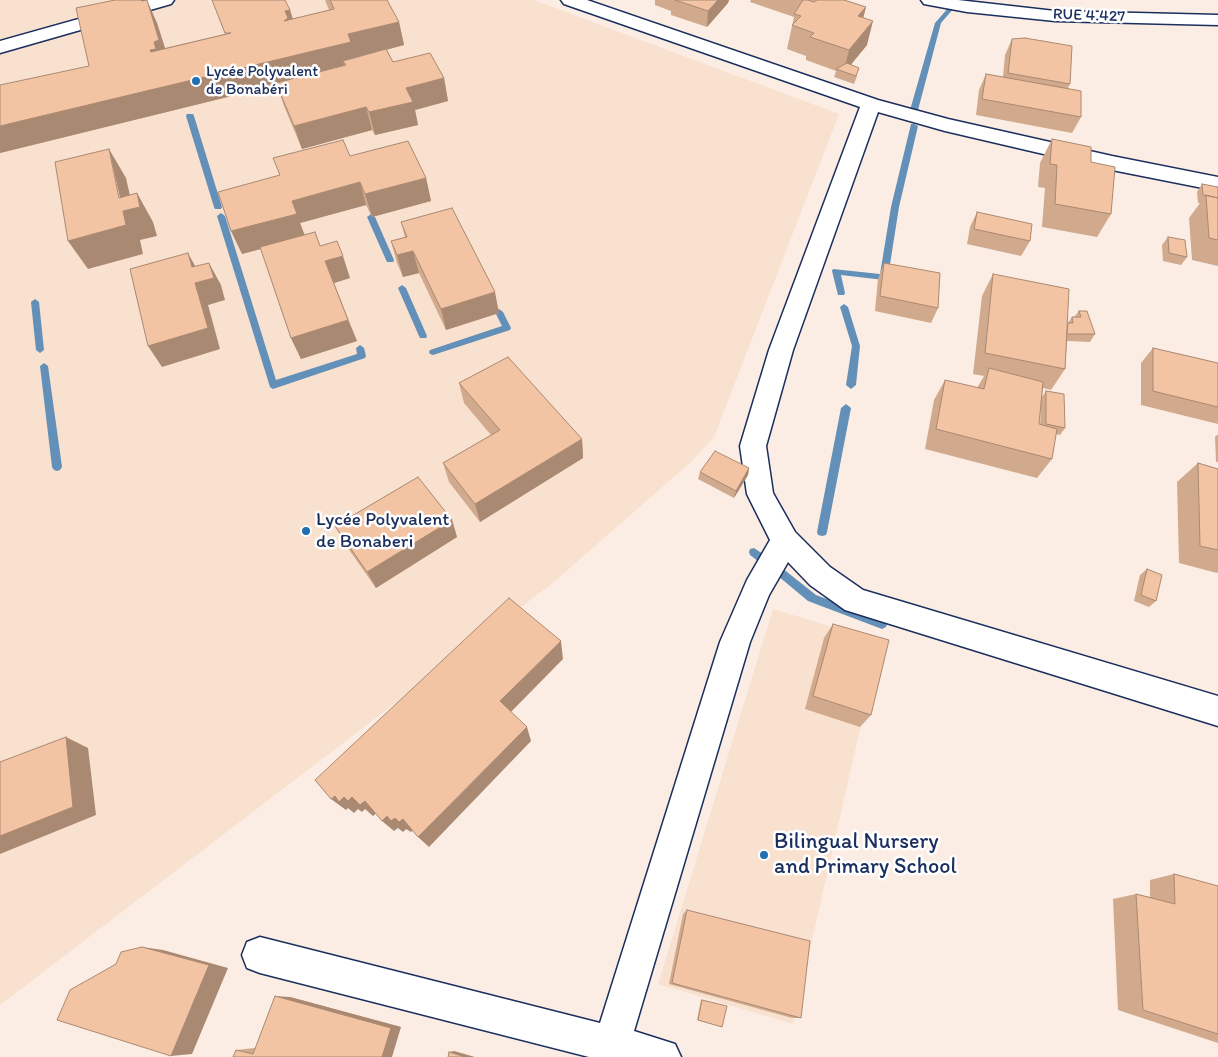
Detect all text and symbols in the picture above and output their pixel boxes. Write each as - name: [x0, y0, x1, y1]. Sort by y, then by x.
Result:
- street label: RUE 4.427: [1053, 5, 1125, 27]
- place label: Lycée Polyvalent de Bonabéri: [206, 62, 318, 100]
- marker: Lycée Polyvalent de Bonabéri: [190, 75, 202, 87]
- place label: Lycée Polyvalent de Bonaberi: [316, 509, 449, 553]
- marker: Lycée Polyvalent de Bonaberi: [300, 525, 312, 537]
- place label: Bilingual Nursery and Primary School: [774, 829, 957, 880]
- marker: Bilingual Nursery and Primary School: [758, 849, 770, 861]

